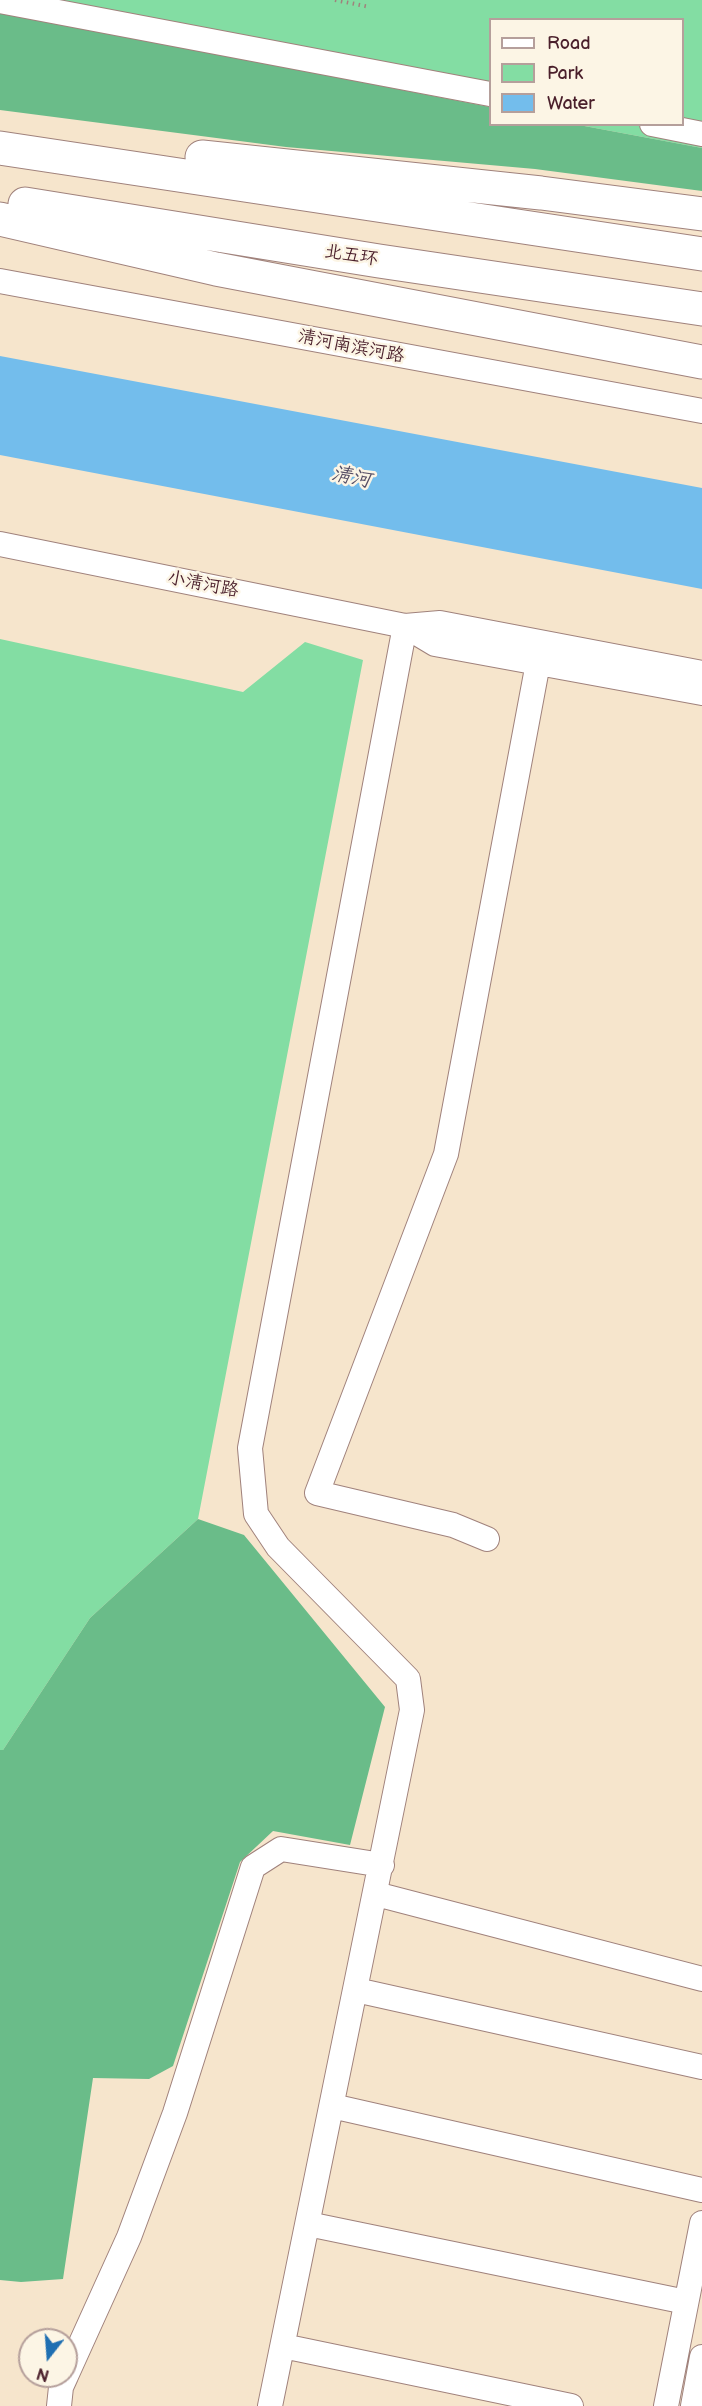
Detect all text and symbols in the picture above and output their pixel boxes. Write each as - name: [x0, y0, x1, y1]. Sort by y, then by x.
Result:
- legend: [489, 18, 684, 126]
- text: Road: [547, 33, 591, 54]
- text: Park: [547, 63, 583, 84]
- text: Water: [547, 93, 595, 114]
- street label: 北五环: [323, 241, 379, 271]
- street label: 清河南滨河路: [296, 326, 406, 368]
- water label: 清河: [329, 462, 373, 494]
- street label: 小清河路: [166, 568, 240, 602]
- north arrow: [18, 2328, 78, 2388]
- text: N: [35, 2363, 52, 2385]

